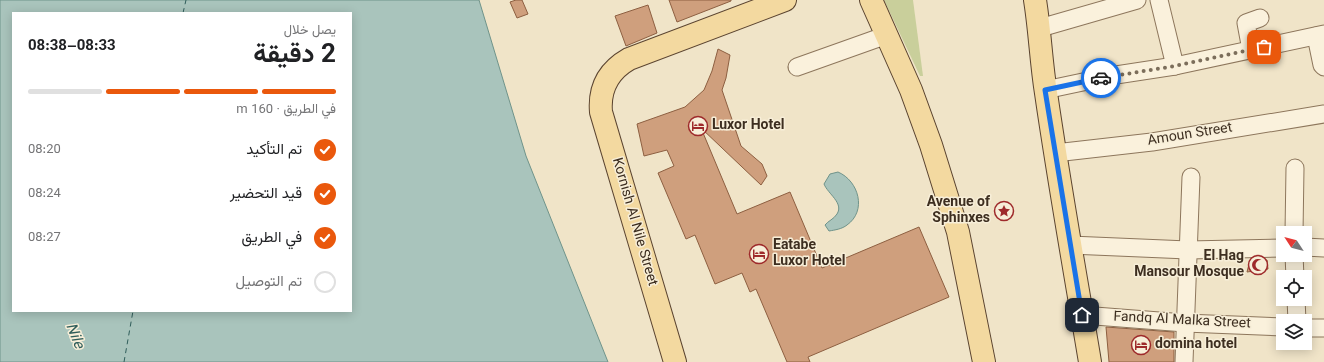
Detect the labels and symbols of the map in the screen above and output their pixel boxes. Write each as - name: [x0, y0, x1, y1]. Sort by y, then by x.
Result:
- pin: [1247, 30, 1281, 64]
- courier: [1081, 58, 1121, 98]
- hotel icon: Luxor Hotel: [687, 115, 709, 137]
- place label: Luxor Hotel: [712, 115, 784, 137]
- street label: Amoun Street: [1146, 117, 1234, 153]
- street label: Kornish Al Nile Street: [605, 155, 663, 289]
- place label: Avenue of Sphinxes: [927, 192, 991, 230]
- place icon: Avenue of Sphinxes: [993, 200, 1015, 222]
- north arrow: [1276, 226, 1312, 262]
- place label: Eatabe Luxor Hotel: [773, 235, 845, 273]
- hotel icon: Eatabe Luxor Hotel: [748, 243, 770, 265]
- place label: El Hag Mansour Mosque: [1134, 246, 1244, 284]
- mosque icon: El Hag Mansour Mosque: [1247, 254, 1269, 276]
- pin: [1065, 298, 1099, 332]
- street label: Fandq Al Malka Street: [1113, 306, 1252, 336]
- water label: Nile: [58, 320, 90, 353]
- hotel icon: domina hotel: [1130, 334, 1152, 356]
- place label: domina hotel: [1155, 334, 1237, 356]

